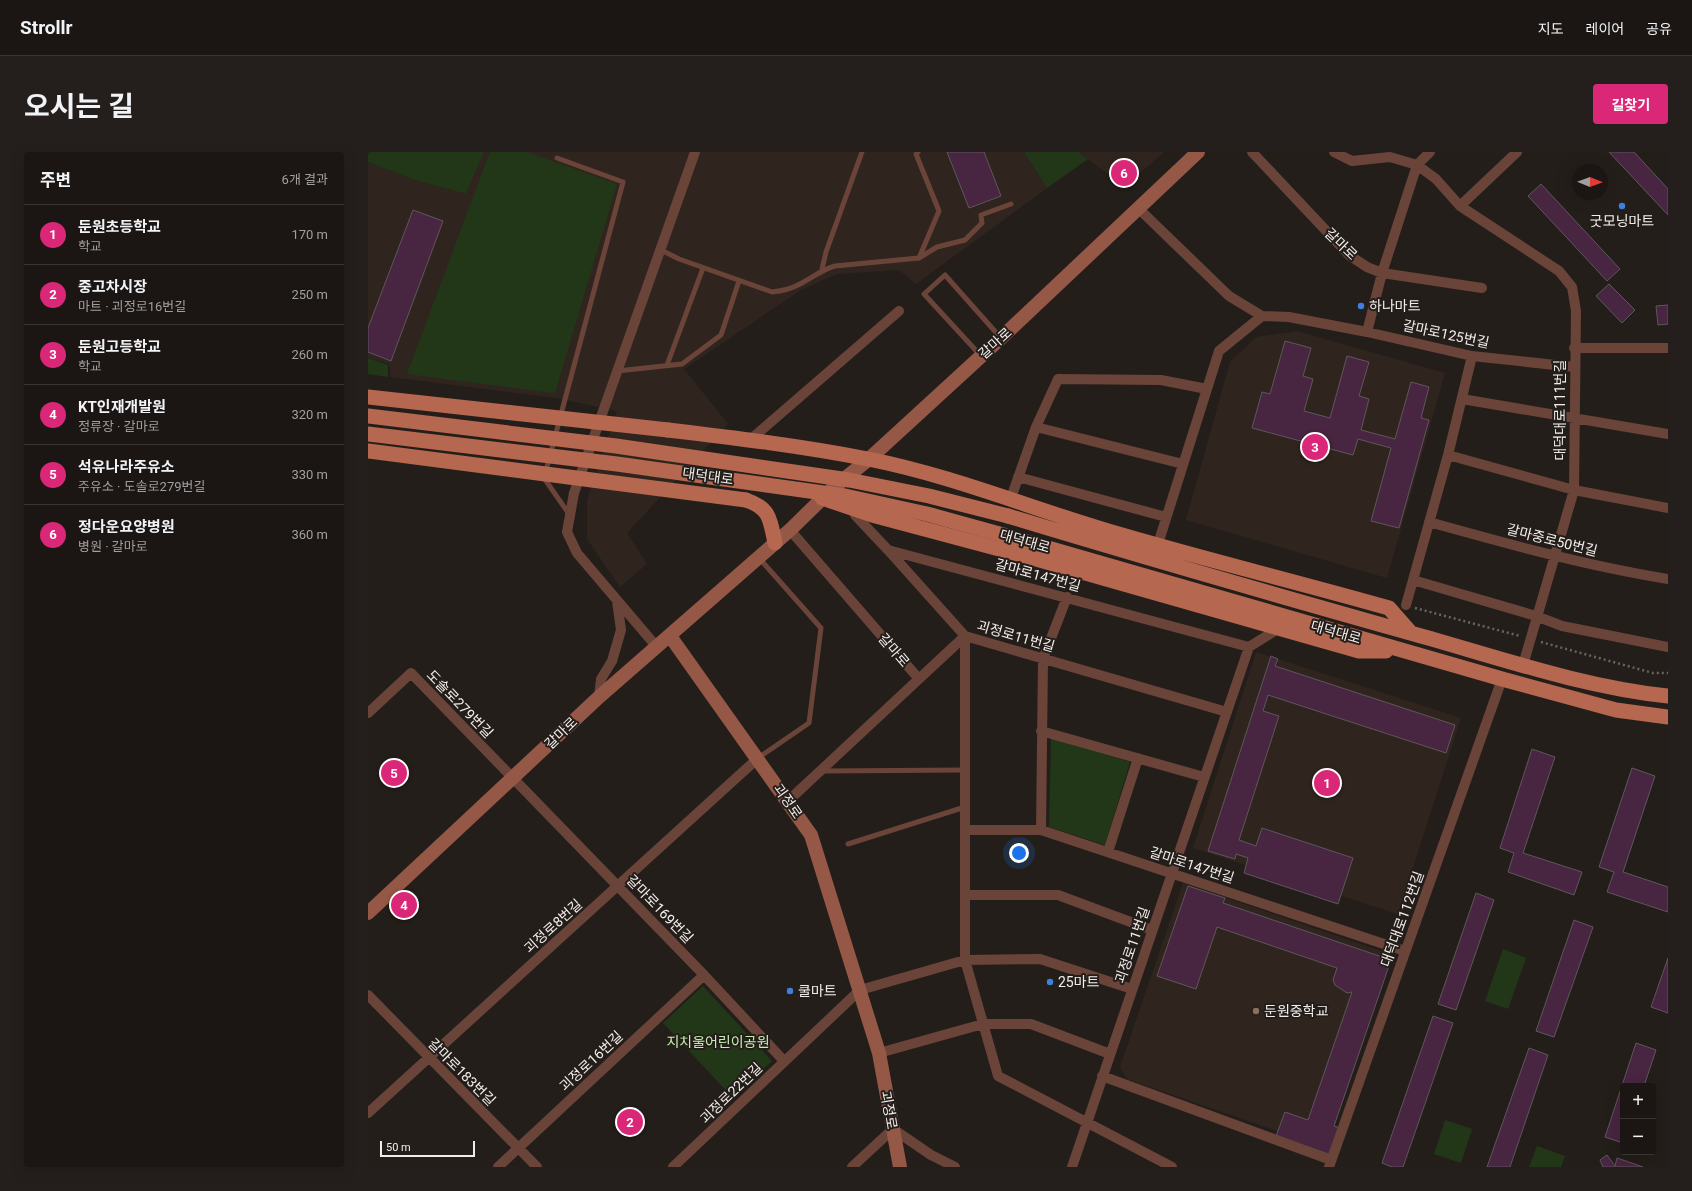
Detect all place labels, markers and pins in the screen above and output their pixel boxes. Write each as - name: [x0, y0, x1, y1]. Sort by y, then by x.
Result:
- pin: 6: [1111, 158, 1137, 188]
- marker: 굿모닝마트: [1617, 201, 1627, 211]
- place label: 굿모닝마트: [1590, 213, 1654, 229]
- place label: 하나마트: [1369, 298, 1421, 314]
- marker: 하나마트: [1356, 301, 1366, 311]
- pin: 3: [1302, 432, 1328, 462]
- pin: 5: [381, 758, 407, 788]
- pin: 1: [1314, 768, 1340, 798]
- pin: 4: [391, 890, 417, 920]
- place label: 25마트: [1058, 974, 1100, 990]
- marker: 25마트: [1045, 977, 1055, 987]
- place label: 쿨마트: [798, 983, 837, 999]
- marker: 쿨마트: [785, 986, 795, 996]
- place label: 둔원중학교: [1264, 1003, 1329, 1019]
- marker: 둔원중학교: [1251, 1006, 1261, 1016]
- pin: 2: [617, 1107, 643, 1137]

